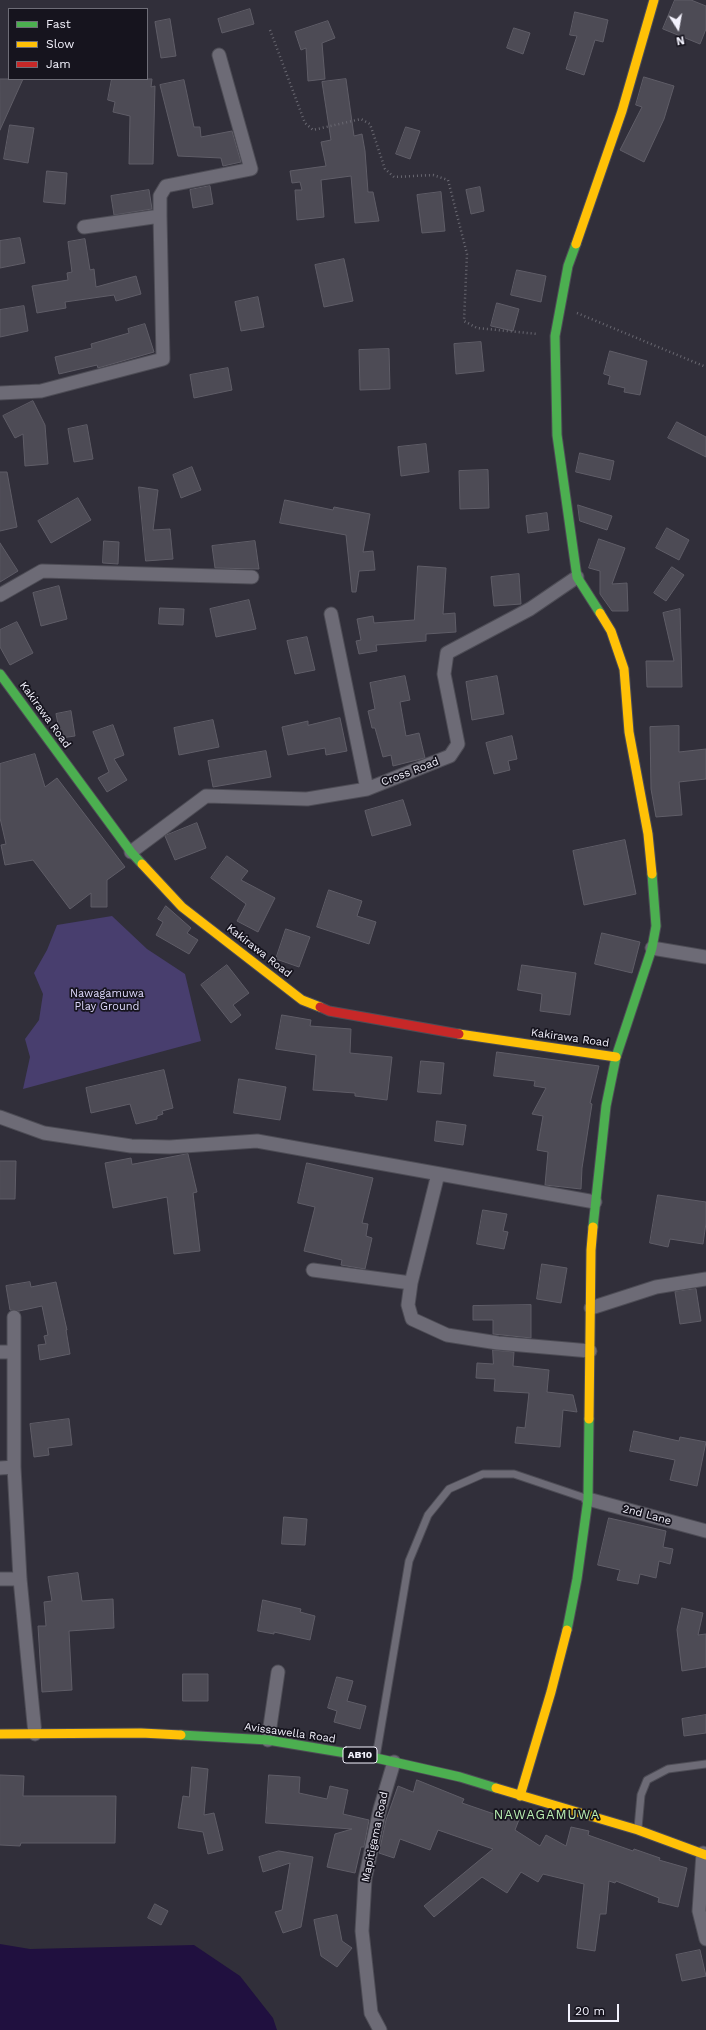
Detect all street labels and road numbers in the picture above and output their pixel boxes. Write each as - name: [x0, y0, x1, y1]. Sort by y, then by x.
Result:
- street label: Kakirawa Road: [17, 679, 73, 751]
- street label: Cross Road: [379, 755, 441, 789]
- street label: Kakirawa Road: [224, 922, 294, 980]
- street label: Kakirawa Road: [530, 1026, 610, 1050]
- street label: 2nd Lane: [621, 1502, 673, 1528]
- street label: Avissawella Road: [243, 1720, 337, 1746]
- road number: AB10: [343, 1747, 377, 1763]
- street label: Mapitigama Road: [359, 1790, 391, 1884]

